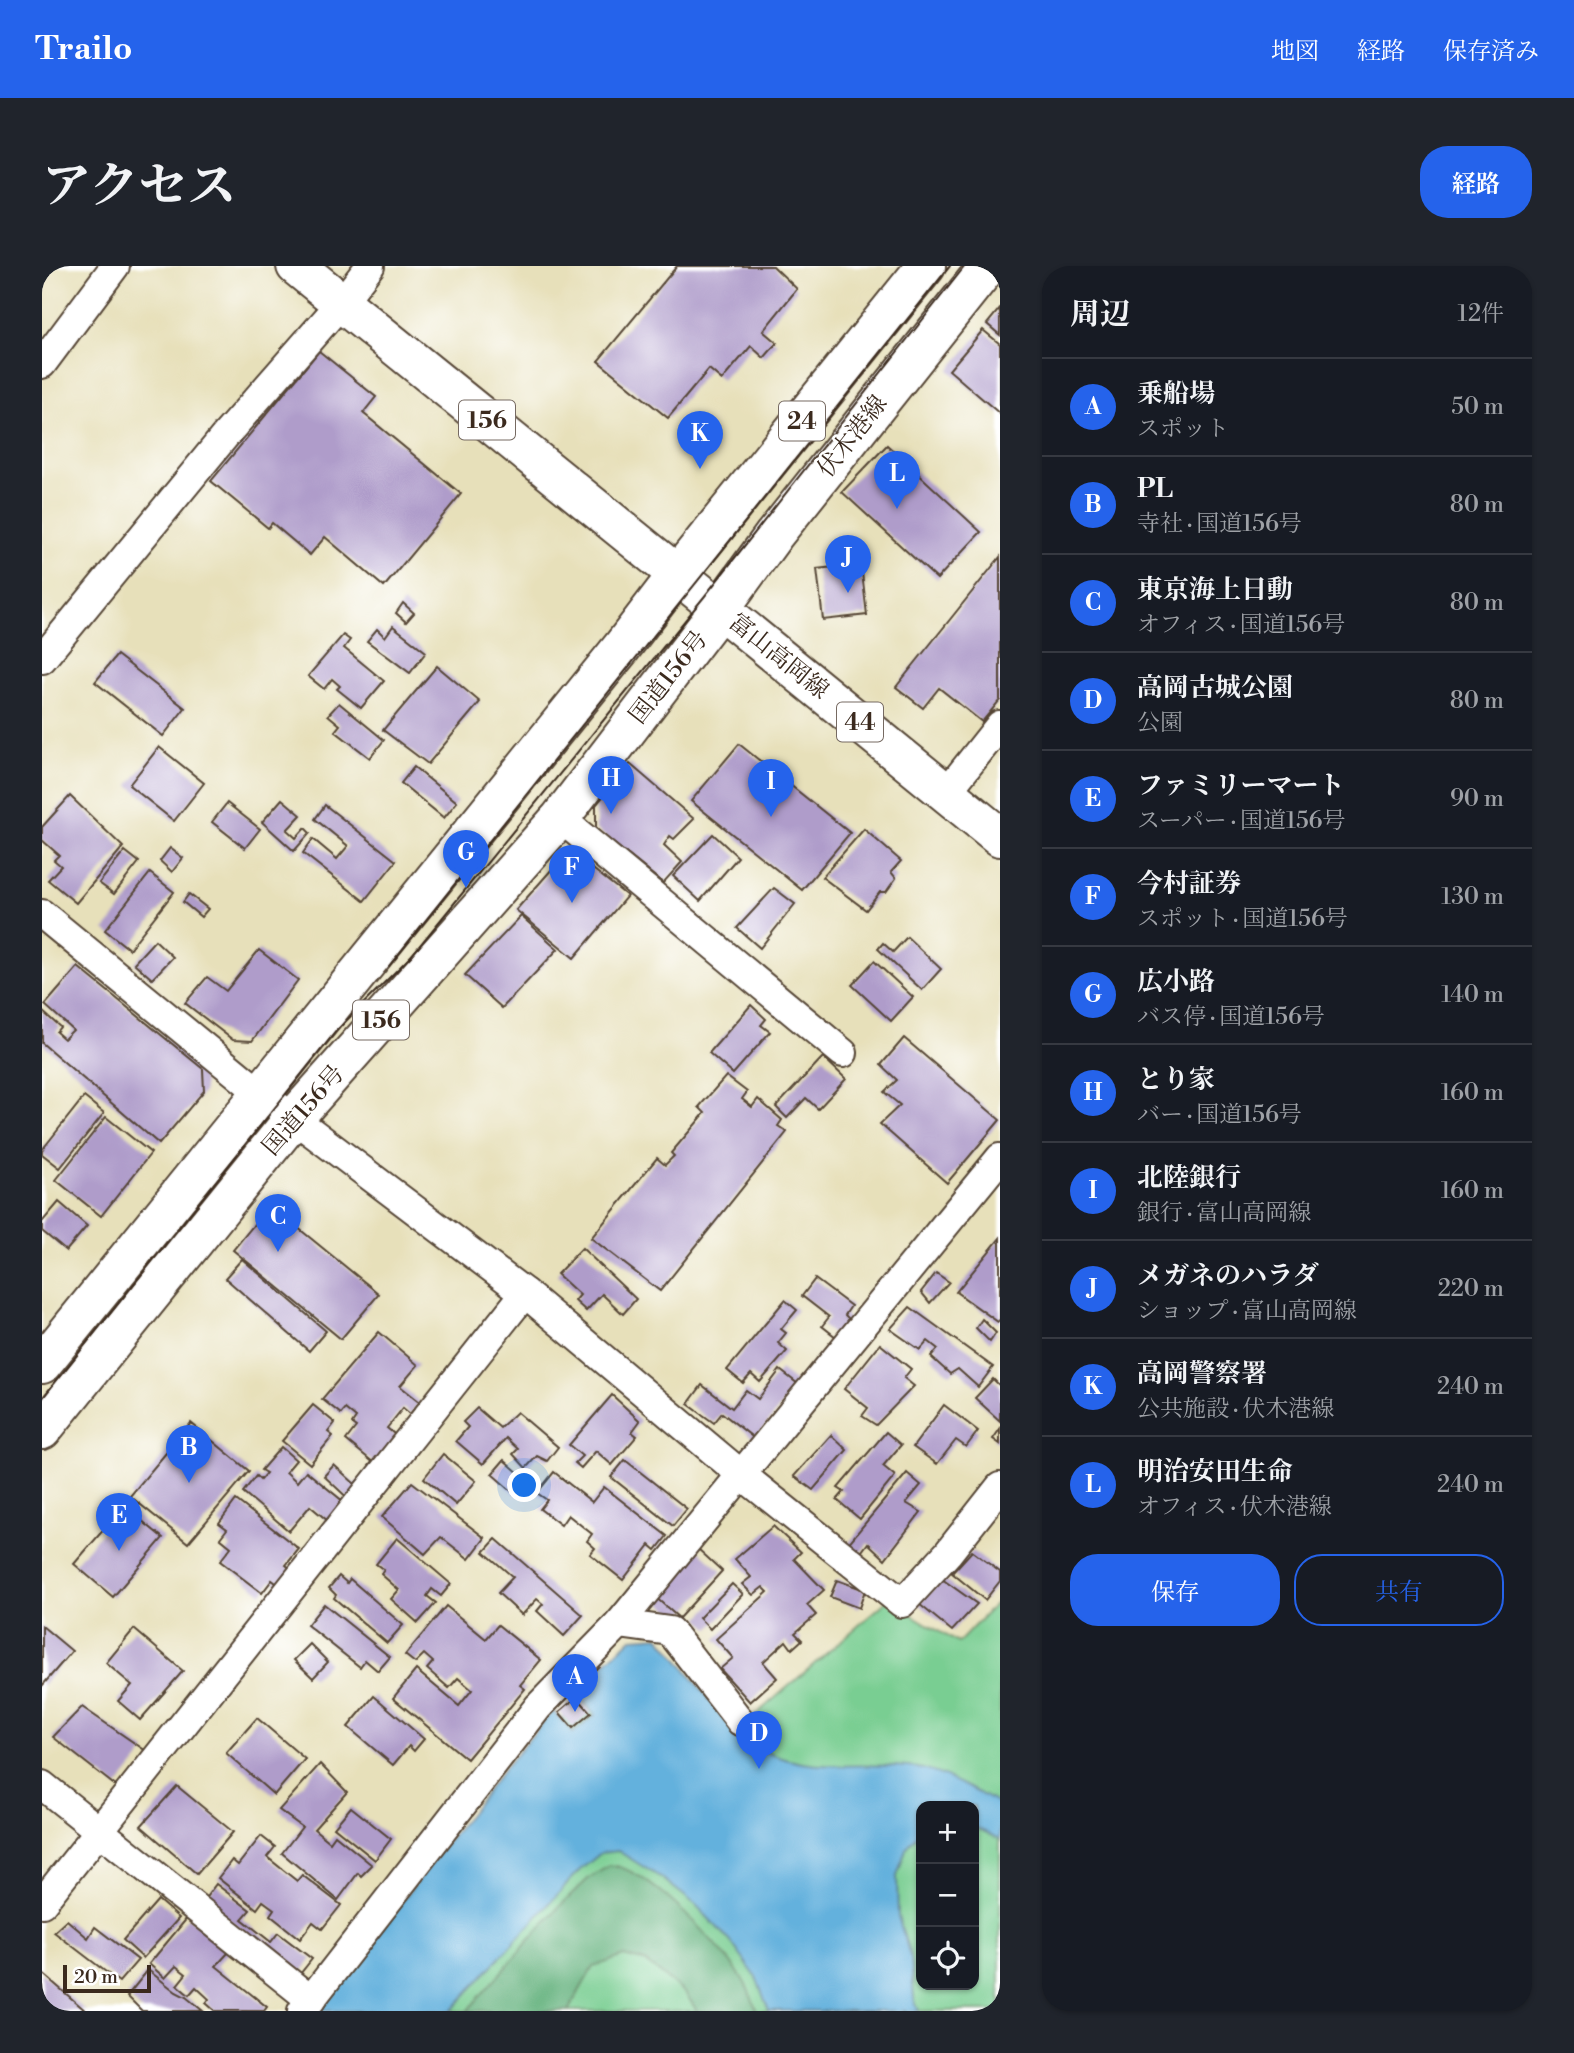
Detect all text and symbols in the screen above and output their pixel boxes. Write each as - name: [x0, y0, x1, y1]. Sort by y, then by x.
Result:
- text: Trailo: [35, 29, 132, 70]
- text: 地図: [1271, 37, 1319, 67]
- text: 経路: [1357, 37, 1405, 67]
- text: 保存済み: [1443, 37, 1539, 67]
- button: 経路: [1420, 146, 1532, 218]
- text: アクセス: [42, 157, 237, 218]
- text: 周辺: [1070, 296, 1130, 334]
- text: 12件: [1458, 300, 1504, 328]
- text: 乗船場: [1137, 378, 1215, 410]
- street label: 伏木港線: [811, 390, 894, 484]
- text: A: [1085, 393, 1101, 421]
- text: 50 m: [1451, 393, 1504, 421]
- road number: 156: [459, 400, 515, 440]
- road number: 24: [779, 402, 825, 440]
- pin: K: [677, 411, 723, 469]
- text: スポット: [1137, 415, 1229, 443]
- pin: L: [874, 451, 920, 509]
- text: PL: [1137, 473, 1173, 505]
- text: B: [1084, 491, 1102, 519]
- text: 80 m: [1450, 491, 1504, 519]
- text: 寺社 · 国道156号: [1137, 510, 1302, 538]
- pin: J: [825, 535, 871, 593]
- text: 東京海上日動: [1137, 574, 1293, 606]
- text: C: [1085, 589, 1101, 617]
- text: 80 m: [1450, 589, 1504, 617]
- street label: 富山高岡線: [722, 607, 834, 706]
- text: オフィス · 国道156号: [1137, 611, 1345, 639]
- street label: 国道156号: [623, 625, 715, 730]
- text: 高岡古城公園: [1137, 672, 1293, 704]
- text: D: [1084, 687, 1102, 715]
- text: 80 m: [1450, 687, 1504, 715]
- road number: 44: [837, 702, 883, 742]
- text: 公園: [1137, 709, 1183, 737]
- pin: H: [588, 756, 634, 814]
- pin: I: [748, 759, 794, 817]
- text: ファミリーマート: [1137, 770, 1344, 802]
- text: E: [1085, 785, 1101, 813]
- text: 90 m: [1450, 785, 1504, 813]
- text: スーパー · 国道156号: [1137, 807, 1346, 835]
- pin: G: [443, 830, 489, 888]
- pin: F: [549, 845, 595, 903]
- text: 今村証券: [1137, 868, 1241, 900]
- text: F: [1085, 883, 1101, 911]
- text: 130 m: [1441, 883, 1504, 911]
- text: スポット · 国道156号: [1137, 905, 1348, 933]
- text: 広小路: [1137, 966, 1215, 998]
- text: G: [1084, 981, 1102, 1009]
- text: 140 m: [1441, 981, 1504, 1009]
- road number: 156: [353, 1000, 409, 1040]
- text: バス停 · 国道156号: [1137, 1003, 1325, 1031]
- street label: 国道156号: [256, 1059, 351, 1162]
- text: とり家: [1137, 1064, 1215, 1096]
- text: H: [1084, 1079, 1103, 1107]
- text: 160 m: [1441, 1079, 1504, 1107]
- text: バー · 国道156号: [1137, 1101, 1302, 1129]
- text: 北陸銀行: [1137, 1162, 1241, 1194]
- text: I: [1089, 1177, 1097, 1205]
- text: 160 m: [1441, 1177, 1504, 1205]
- pin: C: [255, 1194, 301, 1252]
- text: 銀行 · 富山高岡線: [1137, 1199, 1311, 1227]
- text: メガネのハラダ: [1137, 1260, 1319, 1292]
- text: J: [1089, 1275, 1097, 1303]
- text: 220 m: [1438, 1275, 1504, 1303]
- text: ショップ · 富山高岡線: [1137, 1297, 1357, 1325]
- text: 高岡警察署: [1137, 1358, 1267, 1390]
- text: K: [1084, 1373, 1102, 1401]
- text: 240 m: [1437, 1373, 1504, 1401]
- text: 公共施設 · 伏木港線: [1137, 1395, 1334, 1423]
- pin: B: [166, 1425, 212, 1483]
- text: 明治安田生命: [1137, 1456, 1293, 1488]
- your location: [507, 1468, 541, 1502]
- text: L: [1085, 1471, 1101, 1499]
- text: 240 m: [1437, 1471, 1504, 1499]
- pin: E: [96, 1493, 142, 1551]
- text: オフィス · 伏木港線: [1137, 1493, 1332, 1521]
- button: 保存: [1070, 1554, 1280, 1626]
- button: 共有: [1294, 1554, 1504, 1626]
- pin: A: [552, 1654, 598, 1712]
- pin: D: [736, 1711, 782, 1769]
- map controls: [916, 1801, 979, 1990]
- button: +: [916, 1801, 979, 1864]
- button: −: [916, 1864, 979, 1927]
- button: locate: [916, 1927, 979, 1990]
- scale bar: [63, 1962, 150, 1994]
- text: 20 m: [74, 1965, 118, 1989]

